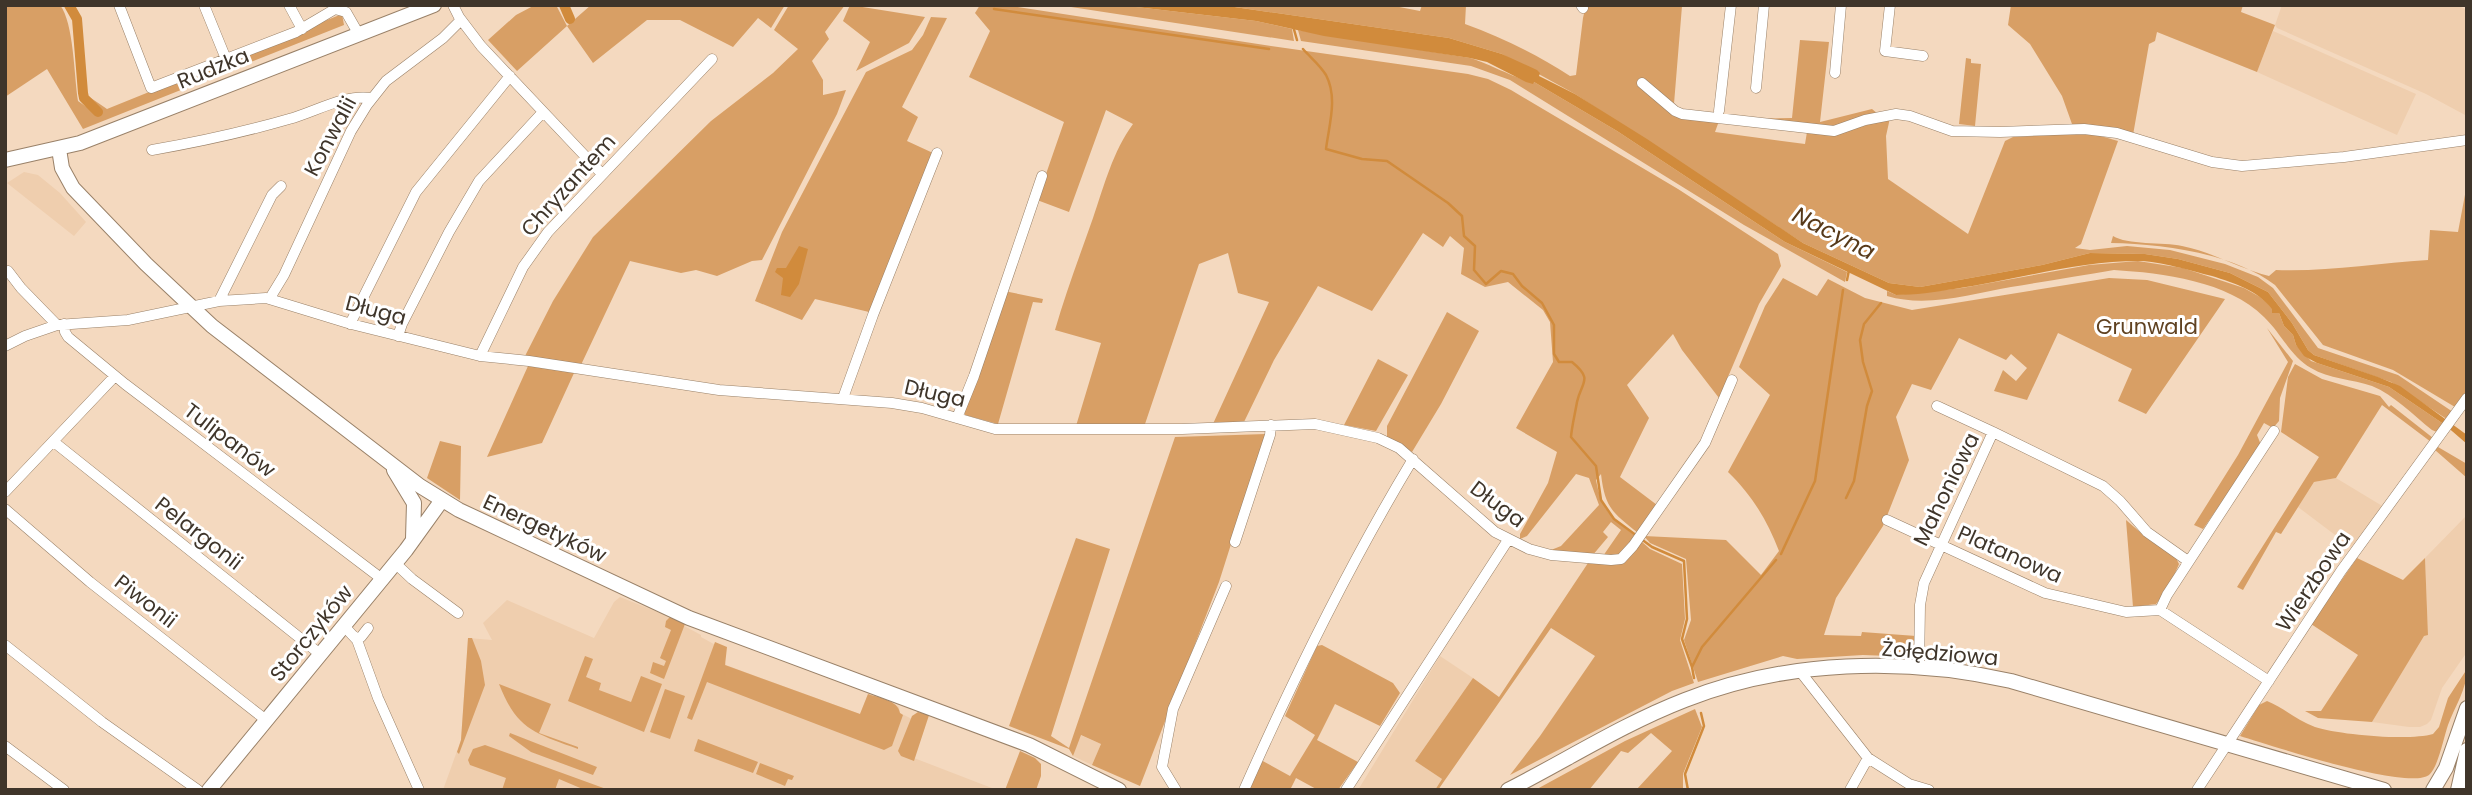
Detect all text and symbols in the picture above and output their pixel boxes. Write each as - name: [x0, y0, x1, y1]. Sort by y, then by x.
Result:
- street label: Rudzka: [173, 41, 253, 95]
- street label: Konwalii: [297, 91, 363, 181]
- street label: Chryzantem: [514, 127, 622, 243]
- water label: Nacyna: [1787, 199, 1881, 267]
- street label: Długa: [342, 288, 410, 332]
- park label: Grunwald: [2096, 312, 2198, 341]
- street label: Długa: [902, 372, 968, 414]
- street label: Tulipanów: [178, 396, 282, 484]
- street label: Mahoniowa: [1906, 428, 1986, 550]
- street label: Długa: [1465, 474, 1531, 534]
- street label: Energetyków: [478, 487, 612, 569]
- street label: Pelargonii: [149, 490, 249, 576]
- street label: Platanowa: [1953, 518, 2067, 590]
- street label: Wierzbowa: [2269, 525, 2357, 637]
- street label: Piwonii: [109, 567, 183, 635]
- street label: Storczyków: [263, 578, 359, 688]
- street label: Żołędziowa: [1881, 633, 1999, 673]

